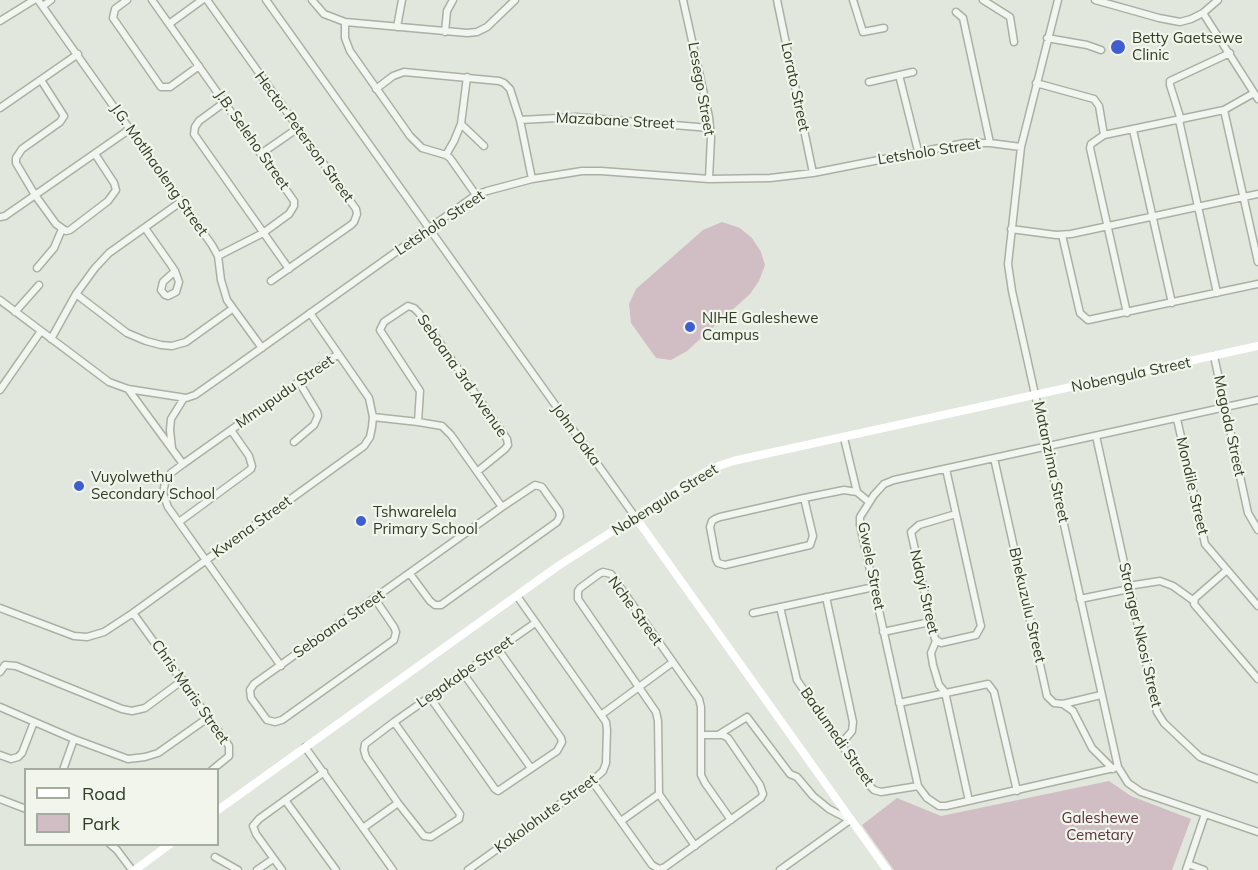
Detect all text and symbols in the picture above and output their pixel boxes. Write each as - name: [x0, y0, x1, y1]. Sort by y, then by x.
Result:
- place label: Betty Gaetsewe Clinic: [1132, 29, 1243, 64]
- marker: Betty Gaetsewe Clinic: [1109, 38, 1127, 56]
- street label: Lesego Street: [684, 41, 718, 137]
- street label: Lorato Street: [777, 41, 813, 133]
- street label: Hector Peterson Street: [251, 68, 357, 206]
- street label: J.B. Seleho Street: [211, 87, 293, 193]
- street label: J.G. Motlhaoleng Street: [106, 100, 212, 240]
- street label: Mazabane Street: [555, 109, 675, 133]
- street label: Letsholo Street: [876, 135, 982, 169]
- street label: Letsholo Street: [392, 187, 488, 259]
- place label: NIHE Galeshewe Campus: [702, 309, 818, 344]
- street label: Seboana 3rd Avenue: [413, 311, 511, 441]
- marker: NIHE Galeshewe Campus: [683, 320, 697, 334]
- street label: Mmupudu Street: [233, 352, 337, 432]
- street label: Nobengula Street: [1070, 354, 1192, 396]
- street label: Magoda Street: [1210, 374, 1248, 478]
- street label: Matanzima Street: [1029, 400, 1073, 524]
- street label: John Daka: [548, 401, 604, 469]
- street label: Mondile Street: [1172, 435, 1212, 537]
- street label: Nobengula Street: [609, 460, 721, 540]
- place label: Vuyolwethu Secondary School: [91, 468, 215, 503]
- marker: Vuyolwethu Secondary School: [72, 479, 86, 493]
- street label: Kwena Street: [209, 492, 295, 562]
- place label: Tshwarelela Primary School: [373, 503, 478, 538]
- marker: Tshwarelela Primary School: [354, 514, 368, 528]
- street label: Gwele Street: [854, 521, 888, 611]
- street label: Bhekuzulu Street: [1005, 546, 1049, 664]
- street label: Ndayi Street: [906, 548, 942, 636]
- street label: Stranger Nkosi Street: [1115, 561, 1165, 709]
- street label: Nche Street: [604, 573, 666, 649]
- street label: Seboana Street: [290, 586, 388, 662]
- street label: Legakabe Street: [413, 632, 517, 712]
- street label: Chris Maris Street: [147, 636, 233, 748]
- street label: Badumedi Street: [796, 684, 878, 790]
- legend: [24, 768, 219, 846]
- street label: Kokolohute Street: [491, 771, 601, 857]
- text: Road: [82, 782, 126, 805]
- park label: Galeshewe Cemetary: [1061, 809, 1139, 844]
- text: Park: [82, 812, 120, 835]

